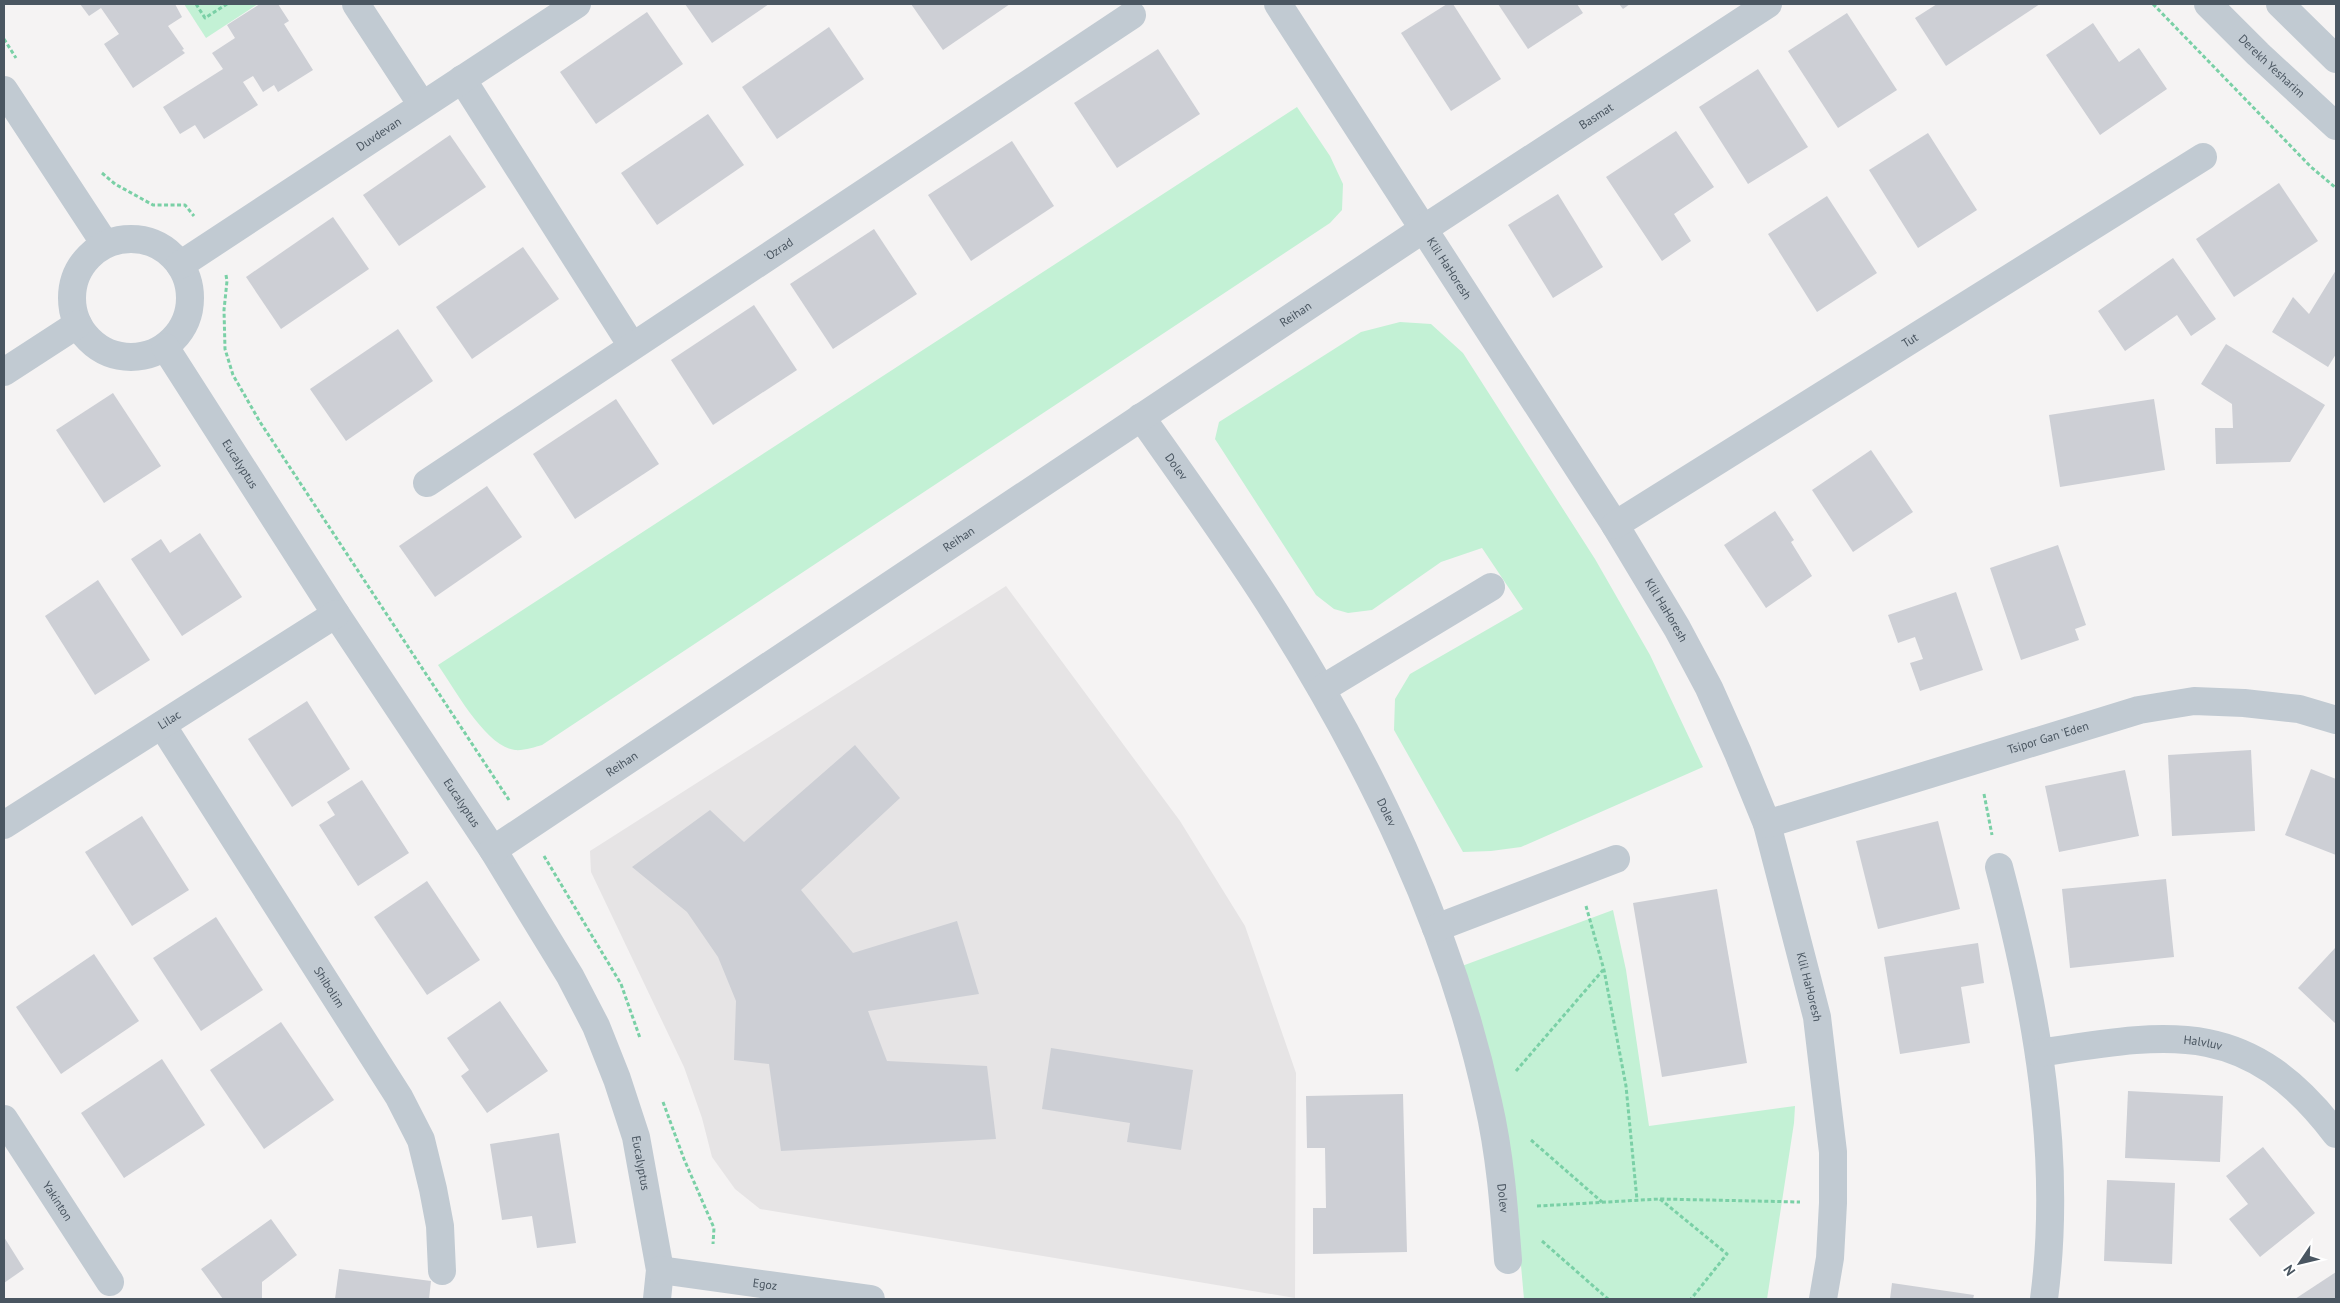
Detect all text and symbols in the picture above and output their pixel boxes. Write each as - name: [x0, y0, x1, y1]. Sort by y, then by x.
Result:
- street label: Derekh Yesharim: [2236, 31, 2308, 101]
- street label: Basmat: [1576, 99, 1616, 132]
- street label: Duvdevan: [353, 114, 404, 154]
- street label: 'Ozrad: [761, 234, 796, 264]
- street label: Klil HaHoresh: [1424, 234, 1475, 302]
- street label: Reihan: [1277, 298, 1314, 330]
- street label: Tut: [1899, 329, 1920, 351]
- street label: Eucalyptus: [219, 436, 262, 491]
- street label: Dolev: [1162, 450, 1191, 483]
- street label: Reihan: [940, 523, 977, 555]
- street label: Klil HaHoresh: [1642, 576, 1691, 644]
- street label: Lilac: [155, 706, 184, 732]
- street label: Tsipor Gan 'Eden: [2005, 718, 2091, 757]
- street label: Reihan: [603, 748, 640, 779]
- street label: Eucalyptus: [440, 775, 484, 830]
- street label: Dolev: [1374, 796, 1400, 829]
- street label: Klil HaHoresh: [1794, 951, 1825, 1022]
- street label: Shibolim: [311, 964, 348, 1010]
- street label: Halvluv: [2183, 1032, 2224, 1053]
- street label: Eucalyptus: [629, 1134, 653, 1192]
- street label: Yakinton: [39, 1178, 76, 1224]
- street label: Dolev: [1494, 1183, 1512, 1214]
- north arrow: [2275, 1238, 2325, 1288]
- text: N: [2279, 1262, 2299, 1279]
- street label: Egoz: [752, 1275, 778, 1293]

